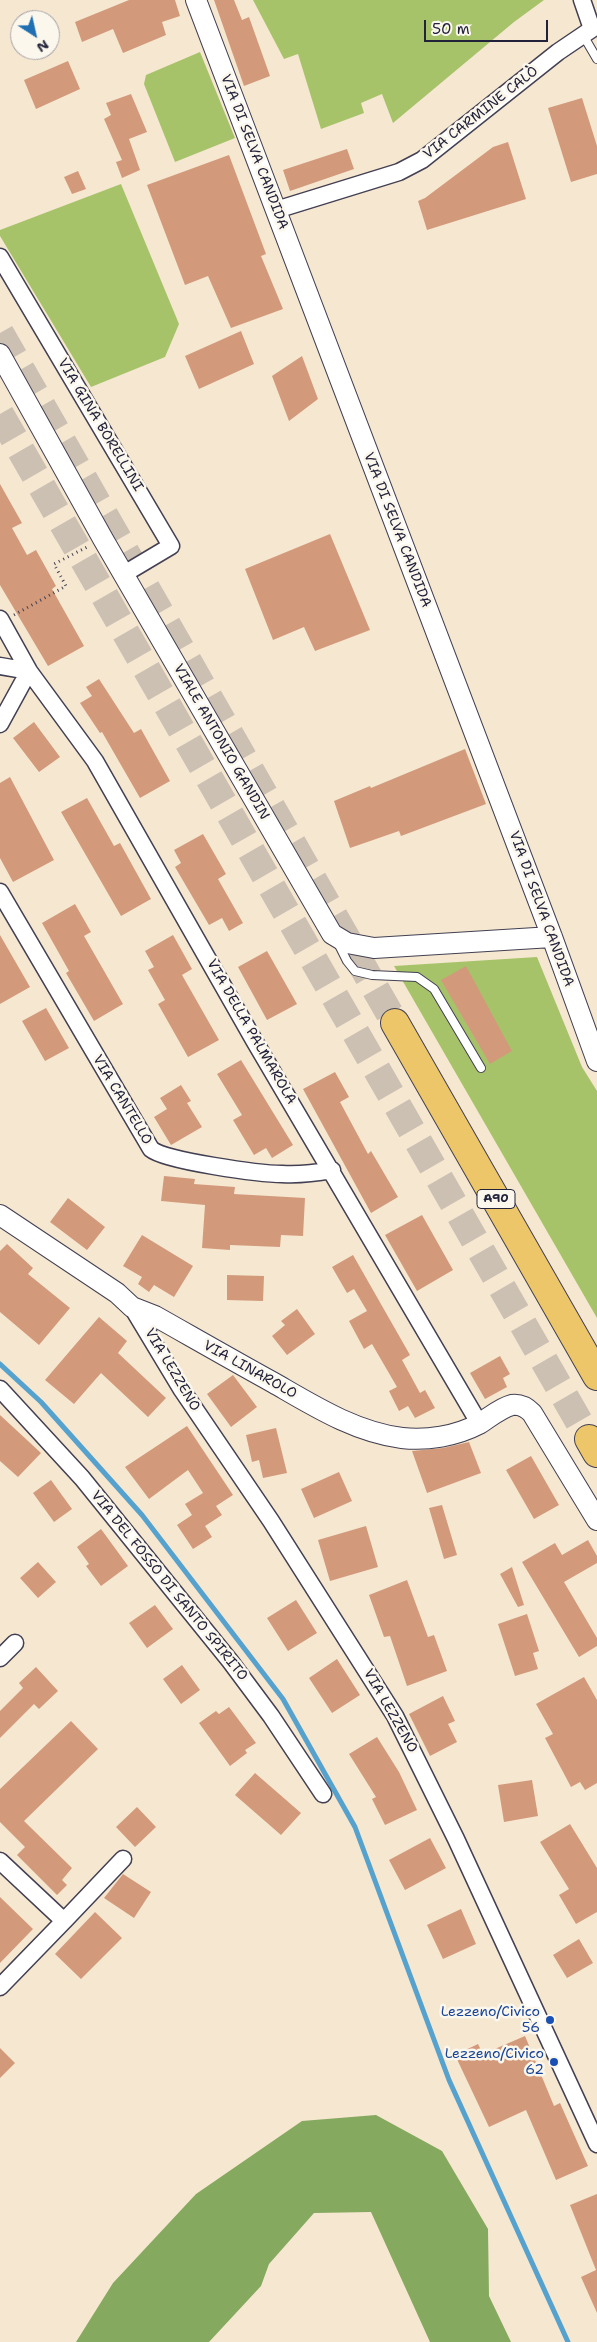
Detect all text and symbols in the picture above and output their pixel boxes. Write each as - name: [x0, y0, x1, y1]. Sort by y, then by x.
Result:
- north arrow: [10, 10, 60, 60]
- scale bar: [427, 10, 551, 42]
- text: 50 m: [432, 19, 470, 39]
- text: N: [33, 36, 53, 57]
- street label: VIA CARMINE CALÒ: [420, 63, 542, 163]
- street label: VIA DI SELVA CANDIDA: [217, 72, 291, 232]
- street label: VIA GINA BORELLINI: [54, 355, 146, 495]
- street label: VIA DI SELVA CANDIDA: [360, 450, 434, 610]
- street label: VIALE ANTONIO GANDIN: [169, 661, 273, 823]
- street label: VIA DI SELVA CANDIDA: [505, 829, 577, 989]
- street label: VIA DELLA PALMAROLA: [203, 956, 299, 1108]
- street label: VIA CANTELLO: [89, 1052, 155, 1148]
- road number: A90: [477, 1190, 515, 1208]
- street label: VIA LEZZENO: [141, 1326, 203, 1414]
- street label: VIA LINAROLO: [200, 1337, 300, 1403]
- street label: VIA DEL FOSSO DI SANTO SPIRITO: [87, 1488, 251, 1684]
- street label: VIA LEZZENO: [359, 1666, 421, 1756]
- place label: Lezzeno/Civico 56: [441, 2004, 540, 2036]
- marker: Lezzeno/Civico 56: [544, 2014, 556, 2026]
- place label: Lezzeno/Civico 62: [445, 2046, 544, 2078]
- marker: Lezzeno/Civico 62: [548, 2056, 560, 2068]

